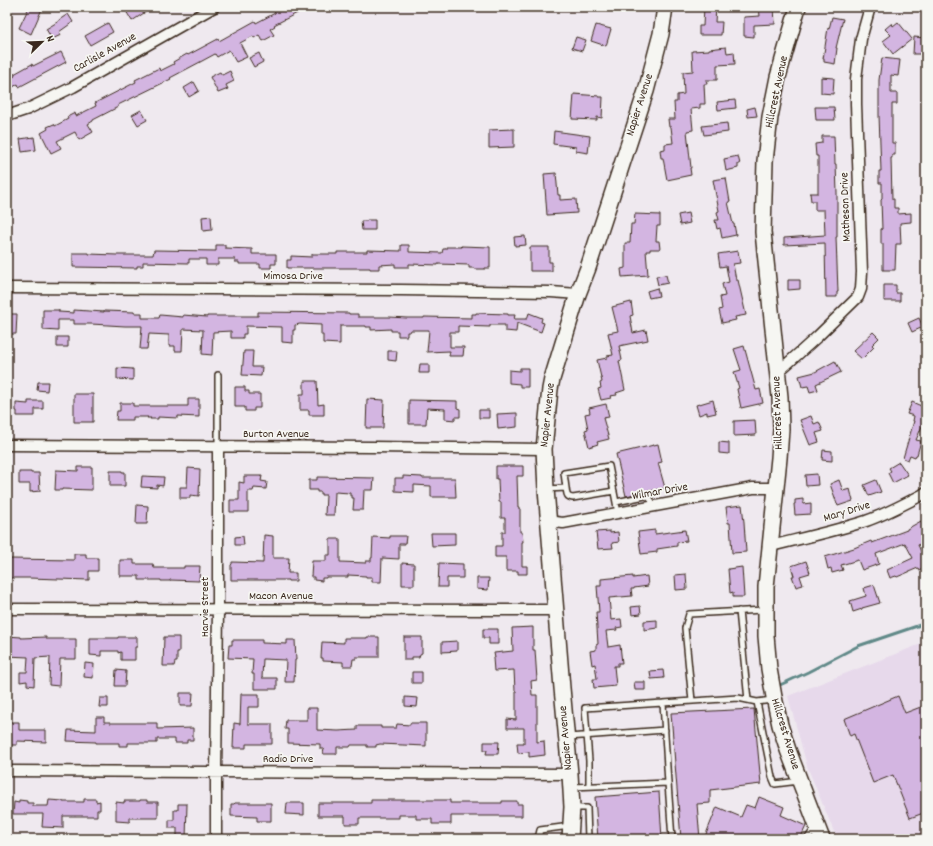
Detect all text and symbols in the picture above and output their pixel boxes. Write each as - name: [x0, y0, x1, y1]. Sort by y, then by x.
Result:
- north arrow: [22, 22, 62, 62]
- street label: Carlisle Avenue: [70, 29, 140, 77]
- text: N: [41, 33, 58, 45]
- street label: Hillcrest Avenue: [761, 54, 793, 130]
- street label: Napier Avenue: [622, 72, 658, 138]
- street label: Matheson Drive: [836, 172, 856, 242]
- street label: Mimosa Drive: [263, 268, 323, 285]
- street label: Hillcrest Avenue: [768, 376, 788, 450]
- street label: Napier Avenue: [536, 382, 560, 448]
- street label: Burton Avenue: [243, 426, 309, 443]
- street label: Wilmar Drive: [631, 479, 689, 505]
- street label: Mary Drive: [822, 497, 872, 527]
- street label: Harvie Street: [197, 576, 214, 637]
- street label: Macon Avenue: [249, 588, 313, 605]
- street label: Hillcrest Avenue: [766, 696, 804, 772]
- street label: Napier Avenue: [555, 705, 577, 771]
- street label: Radio Drive: [263, 751, 313, 768]

